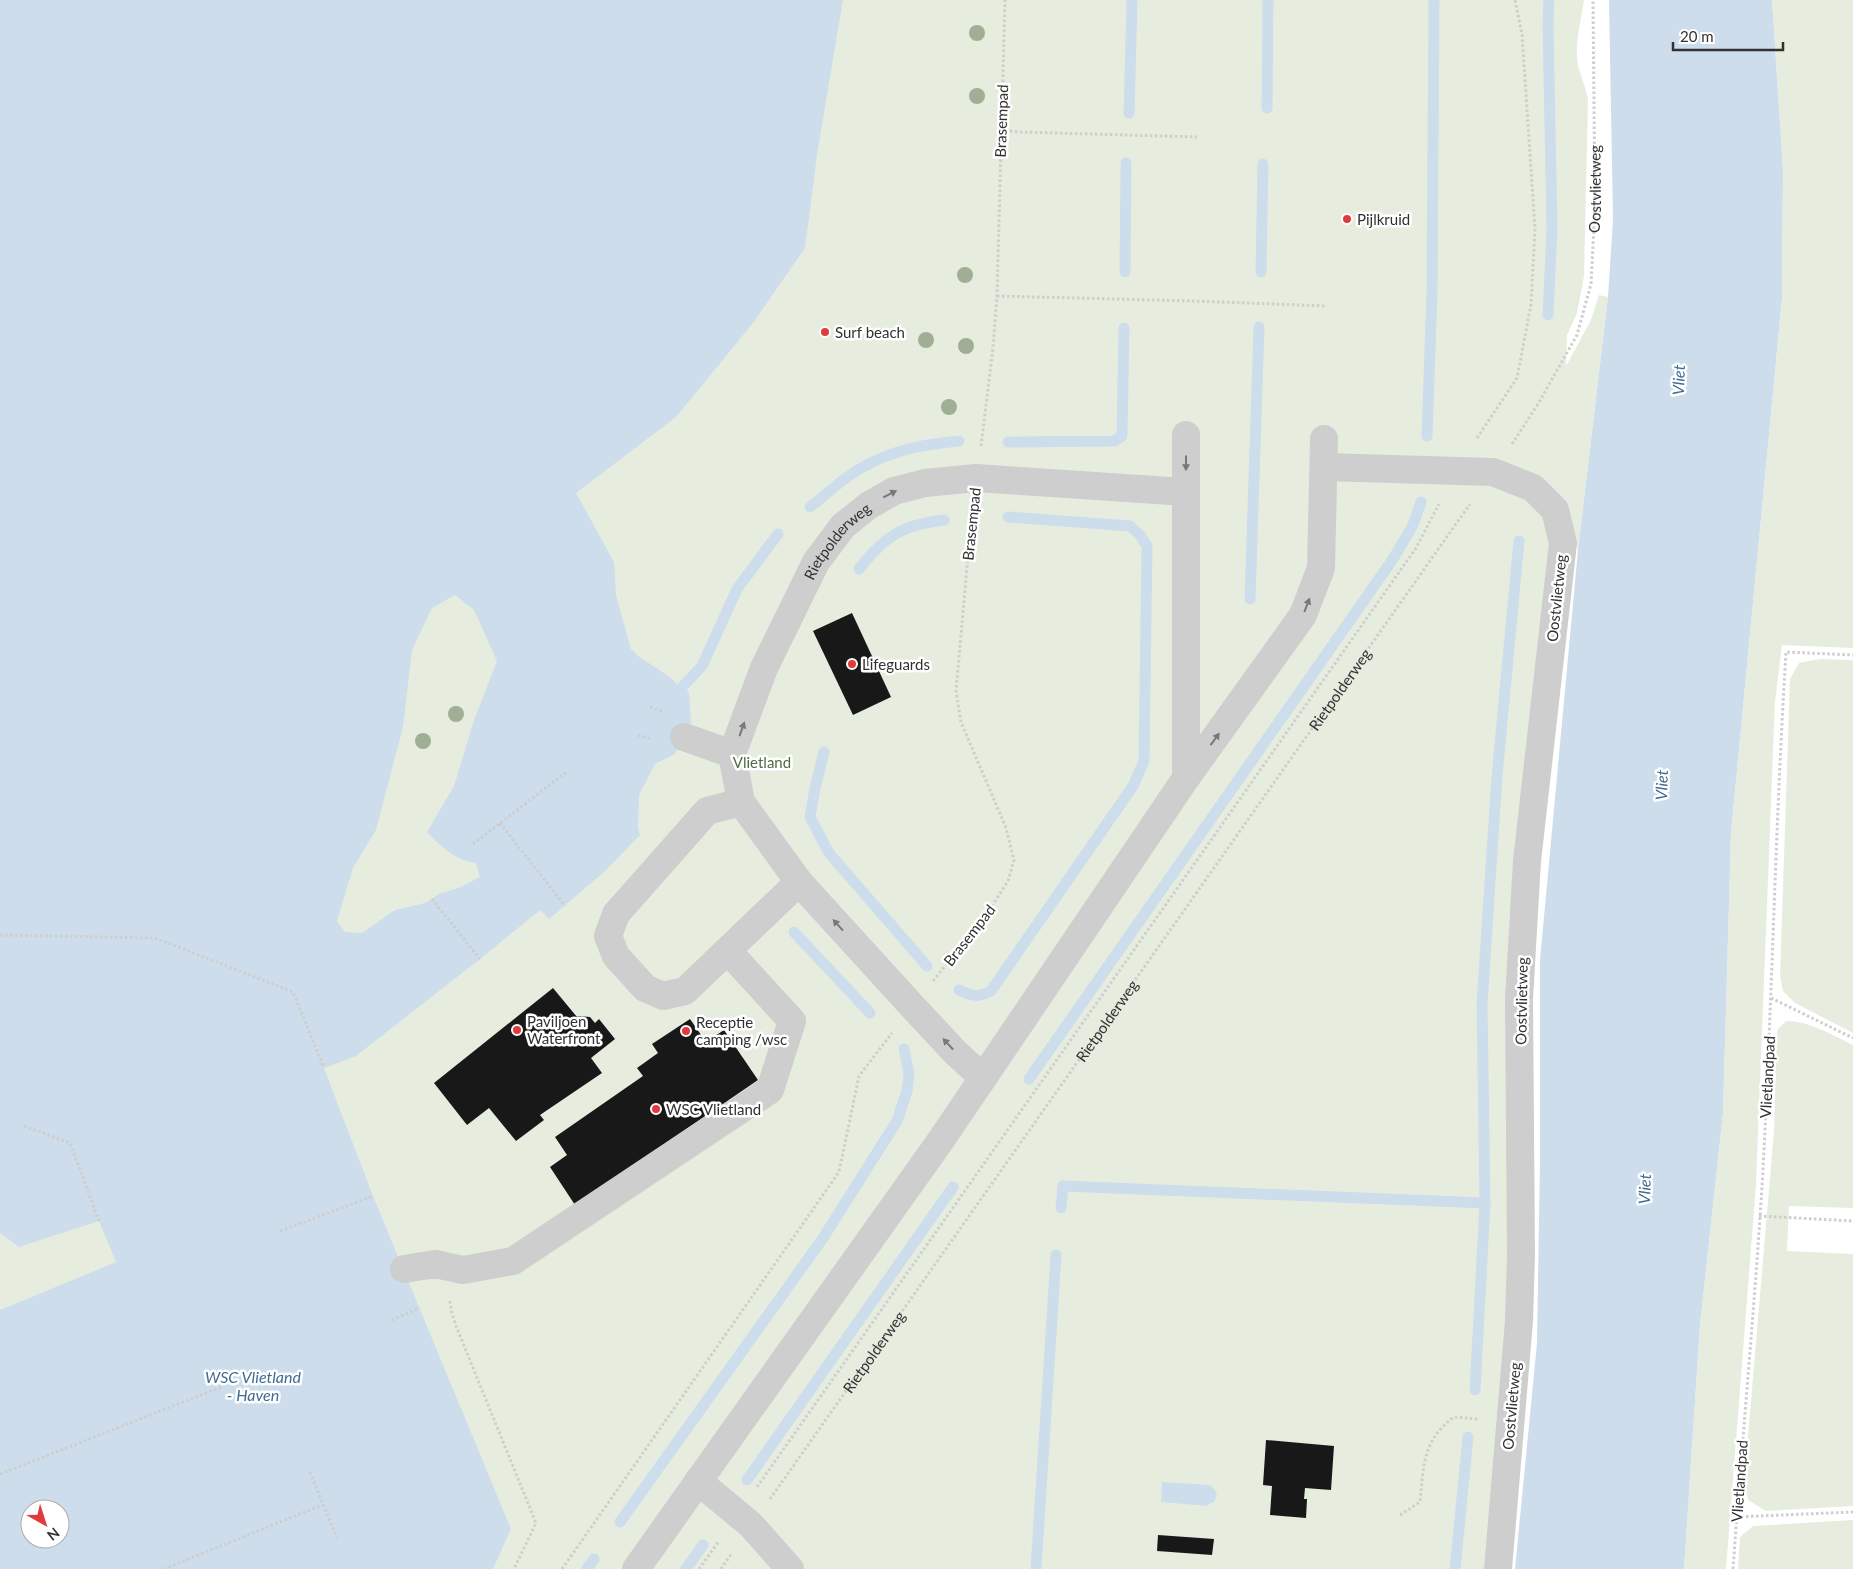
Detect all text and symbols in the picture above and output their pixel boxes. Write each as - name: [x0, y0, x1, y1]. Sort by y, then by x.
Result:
- scale bar: [1673, 20, 1783, 52]
- text: 20 m: [1680, 27, 1714, 45]
- street label: Brasempad: [991, 84, 1011, 158]
- street label: Oostvlietweg: [1585, 145, 1604, 233]
- place label: Pijlkruid: [1357, 210, 1410, 228]
- marker: Pijlkruid: [1341, 213, 1353, 225]
- place label: Surf beach: [835, 323, 905, 341]
- marker: Surf beach: [819, 326, 831, 338]
- water label: Vliet: [1668, 364, 1688, 396]
- one-way arrow: [1182, 456, 1190, 472]
- street label: Brasempad: [958, 487, 984, 561]
- one-way arrow: [883, 490, 897, 498]
- street label: Rietpolderweg: [800, 499, 874, 582]
- street label: Oostvlietweg: [1542, 553, 1570, 643]
- one-way arrow: [1303, 597, 1311, 612]
- street label: Rietpolderweg: [1305, 645, 1375, 734]
- place label: Lifeguards: [862, 655, 930, 673]
- marker: Lifeguards: [846, 658, 858, 670]
- one-way arrow: [738, 721, 746, 736]
- one-way arrow: [1210, 732, 1220, 745]
- park label: Vlietland: [733, 753, 791, 771]
- water label: Vliet: [1651, 769, 1671, 801]
- street label: Brasempad: [939, 901, 999, 969]
- one-way arrow: [832, 919, 844, 931]
- street label: Oostvlietweg: [1511, 957, 1531, 1045]
- street label: Rietpolderweg: [1072, 976, 1142, 1065]
- place label: Paviljoen Waterfront: [527, 1012, 601, 1047]
- place label: Receptie camping /wsc: [696, 1013, 787, 1048]
- marker: Paviljoen Waterfront: [511, 1024, 523, 1036]
- marker: Receptie camping /wsc: [680, 1025, 692, 1037]
- street label: Vlietlandpad: [1756, 1035, 1778, 1119]
- one-way arrow: [942, 1039, 954, 1051]
- place label: WSC Vlietland: [666, 1100, 761, 1118]
- marker: WSC Vlietland: [650, 1103, 662, 1115]
- water label: Vliet: [1634, 1173, 1654, 1205]
- street label: Rietpolderweg: [839, 1307, 909, 1396]
- street label: Oostvlietweg: [1498, 1361, 1524, 1451]
- water label: WSC Vlietland - Haven: [205, 1367, 301, 1404]
- street label: Vlietlandpad: [1727, 1439, 1751, 1523]
- north arrow: [20, 1499, 70, 1549]
- text: N: [44, 1524, 63, 1544]

